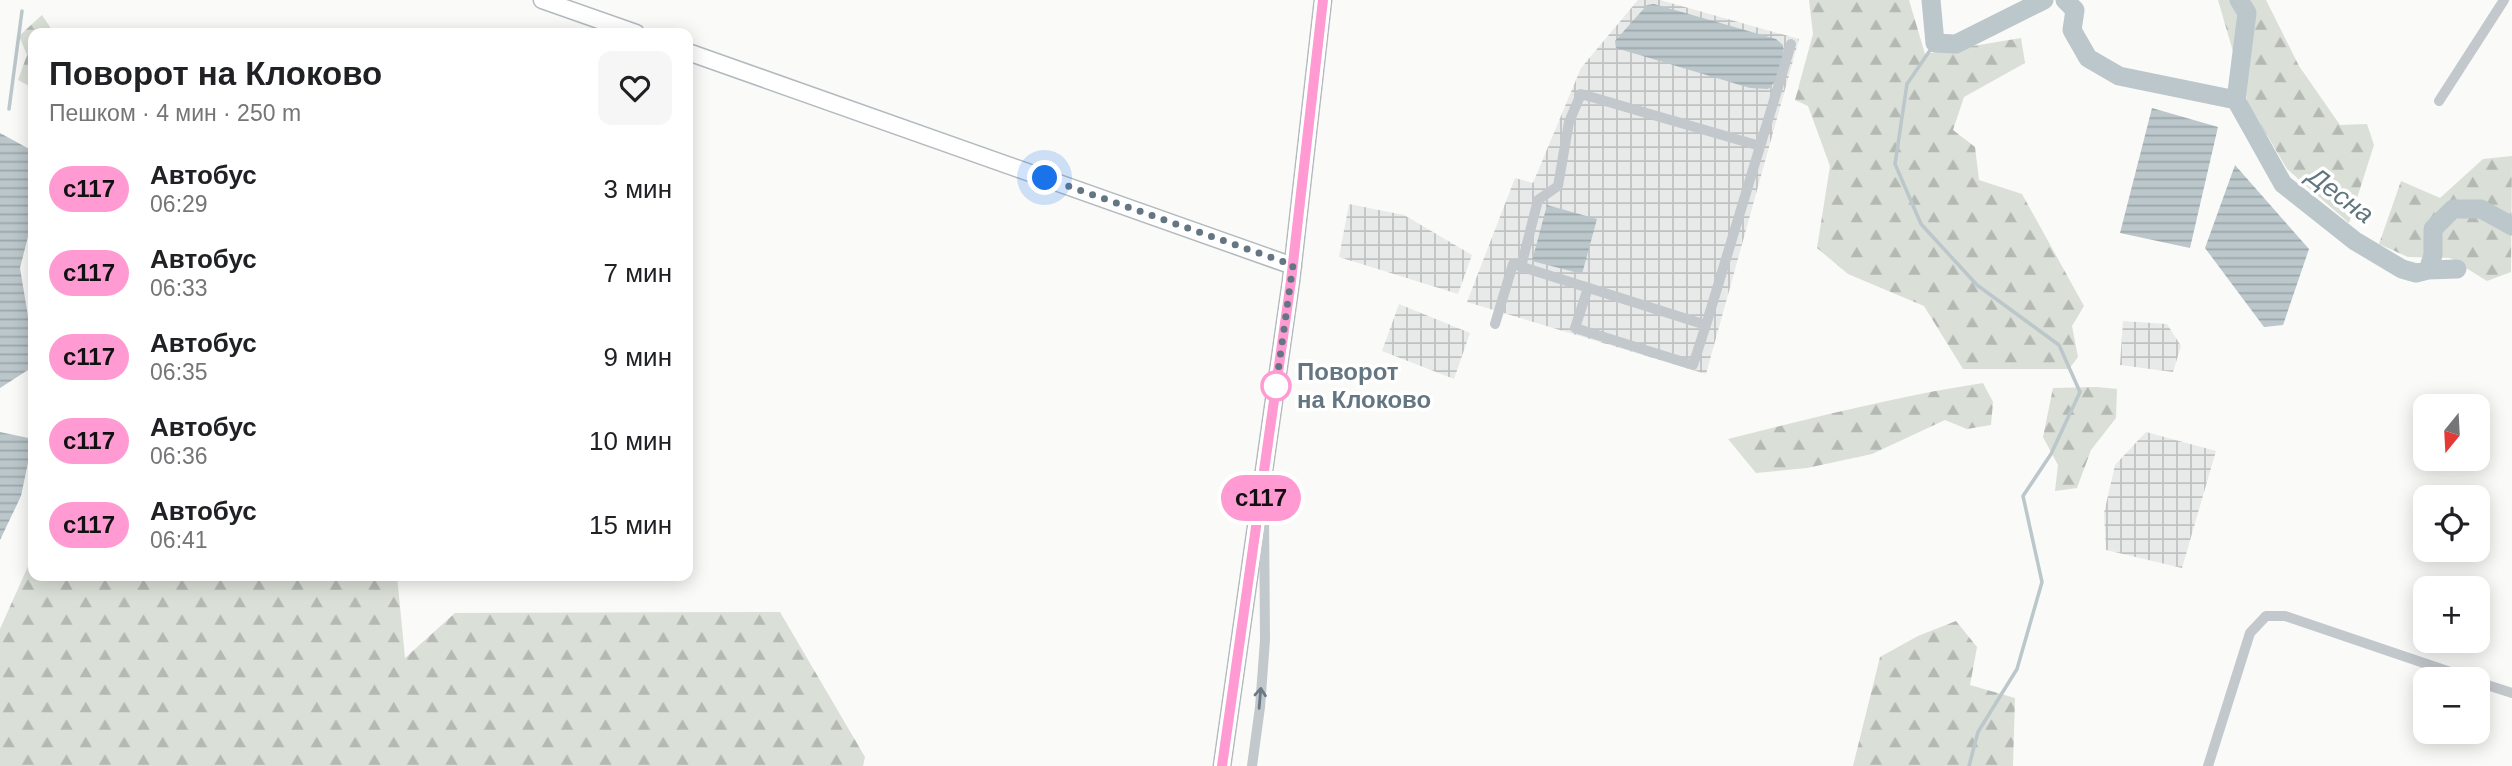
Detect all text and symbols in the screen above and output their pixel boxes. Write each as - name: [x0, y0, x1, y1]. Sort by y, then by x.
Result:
- button: heart: [598, 51, 672, 125]
- text: Поворот на Клоково: [49, 55, 382, 92]
- text: Пешком · 4 мин · 250 m: [49, 100, 301, 126]
- water label: Десна: [2300, 159, 2380, 229]
- text: Автобус: [150, 160, 257, 190]
- your location: [1027, 160, 1062, 195]
- text: 3 мин: [604, 174, 672, 204]
- text: с117: [63, 175, 115, 202]
- text: 06:29: [150, 191, 208, 217]
- text: Автобус: [150, 244, 257, 274]
- text: 7 мин: [604, 258, 672, 288]
- text: с117: [63, 259, 115, 286]
- text: 06:33: [150, 275, 208, 301]
- text: Автобус: [150, 328, 257, 358]
- text: 9 мин: [604, 342, 672, 372]
- text: с117: [63, 343, 115, 370]
- place label: Поворот на Клоково: [1297, 358, 1431, 413]
- text: 06:35: [150, 359, 208, 385]
- marker: Поворот на Клоково: [1261, 371, 1291, 401]
- north arrow: [2413, 394, 2490, 471]
- map controls: [2413, 394, 2490, 744]
- text: Автобус: [150, 412, 257, 442]
- text: 10 мин: [589, 426, 672, 456]
- text: с117: [63, 427, 115, 454]
- text: 06:36: [150, 443, 208, 469]
- line badge: с117: [1212, 475, 1310, 521]
- text: с117: [1235, 484, 1287, 511]
- button: locate: [2413, 485, 2490, 562]
- text: Автобус: [150, 496, 257, 526]
- text: 15 мин: [589, 510, 672, 540]
- text: с117: [63, 511, 115, 538]
- text: 06:41: [150, 527, 208, 553]
- button: +: [2413, 576, 2490, 653]
- button: −: [2413, 667, 2490, 744]
- one-way arrow: [1254, 688, 1267, 710]

